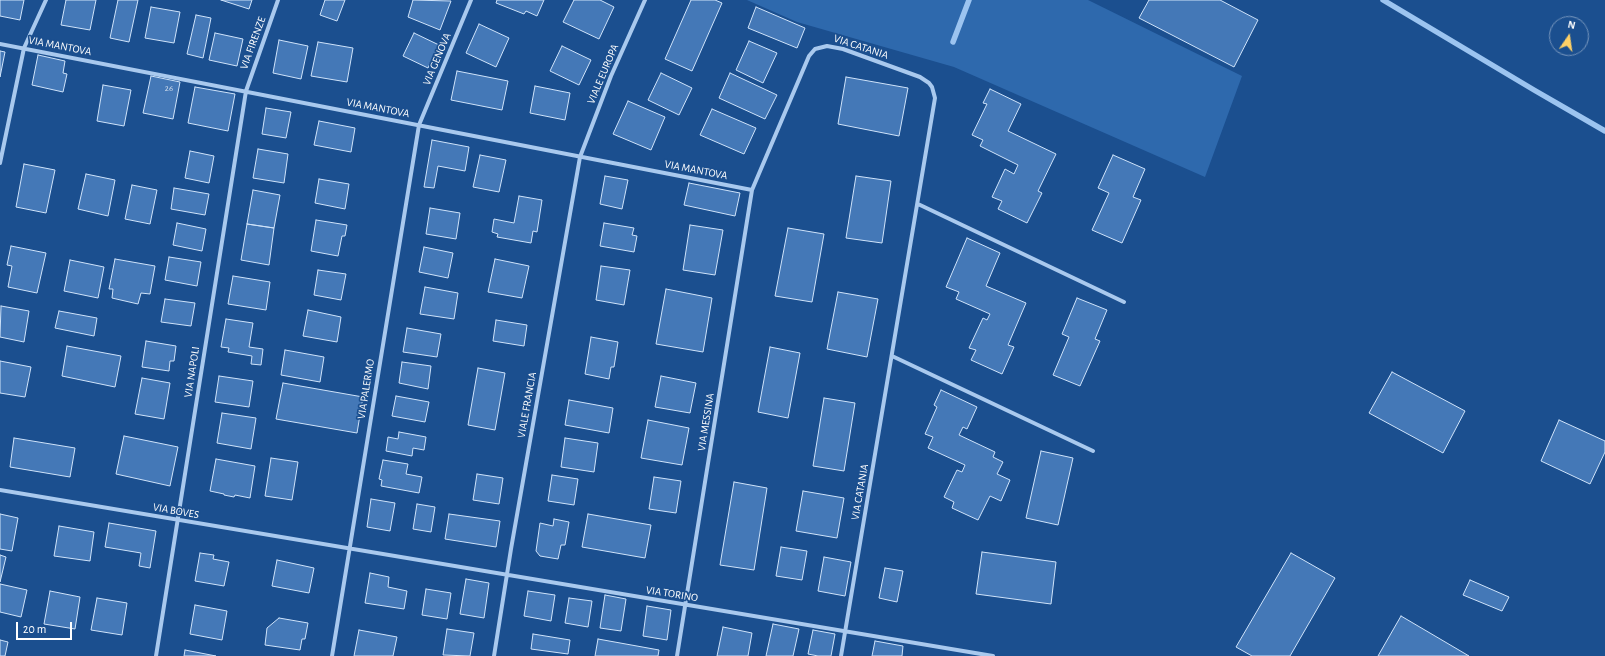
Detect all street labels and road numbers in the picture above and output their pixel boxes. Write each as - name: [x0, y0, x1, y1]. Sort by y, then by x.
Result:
- street label: VIA FIRENZE: [237, 15, 269, 71]
- street label: VIA GENOVA: [420, 31, 454, 87]
- street label: VIA CATANIA: [832, 32, 890, 62]
- street label: VIA MANTOVA: [27, 33, 93, 59]
- street label: VIALE EUROPA: [584, 42, 622, 106]
- street label: VIA MANTOVA: [345, 95, 411, 121]
- street label: VIA MANTOVA: [663, 157, 729, 183]
- street label: VIA NAPOLI: [181, 346, 203, 398]
- street label: VIA PALERMO: [355, 358, 377, 420]
- street label: VIALE FRANCIA: [515, 371, 539, 439]
- street label: VIA MESSINA: [695, 392, 717, 452]
- street label: VIA CATANIA: [849, 463, 871, 521]
- street label: VIA BOVES: [152, 500, 200, 522]
- street label: VIA TORINO: [645, 583, 699, 605]

